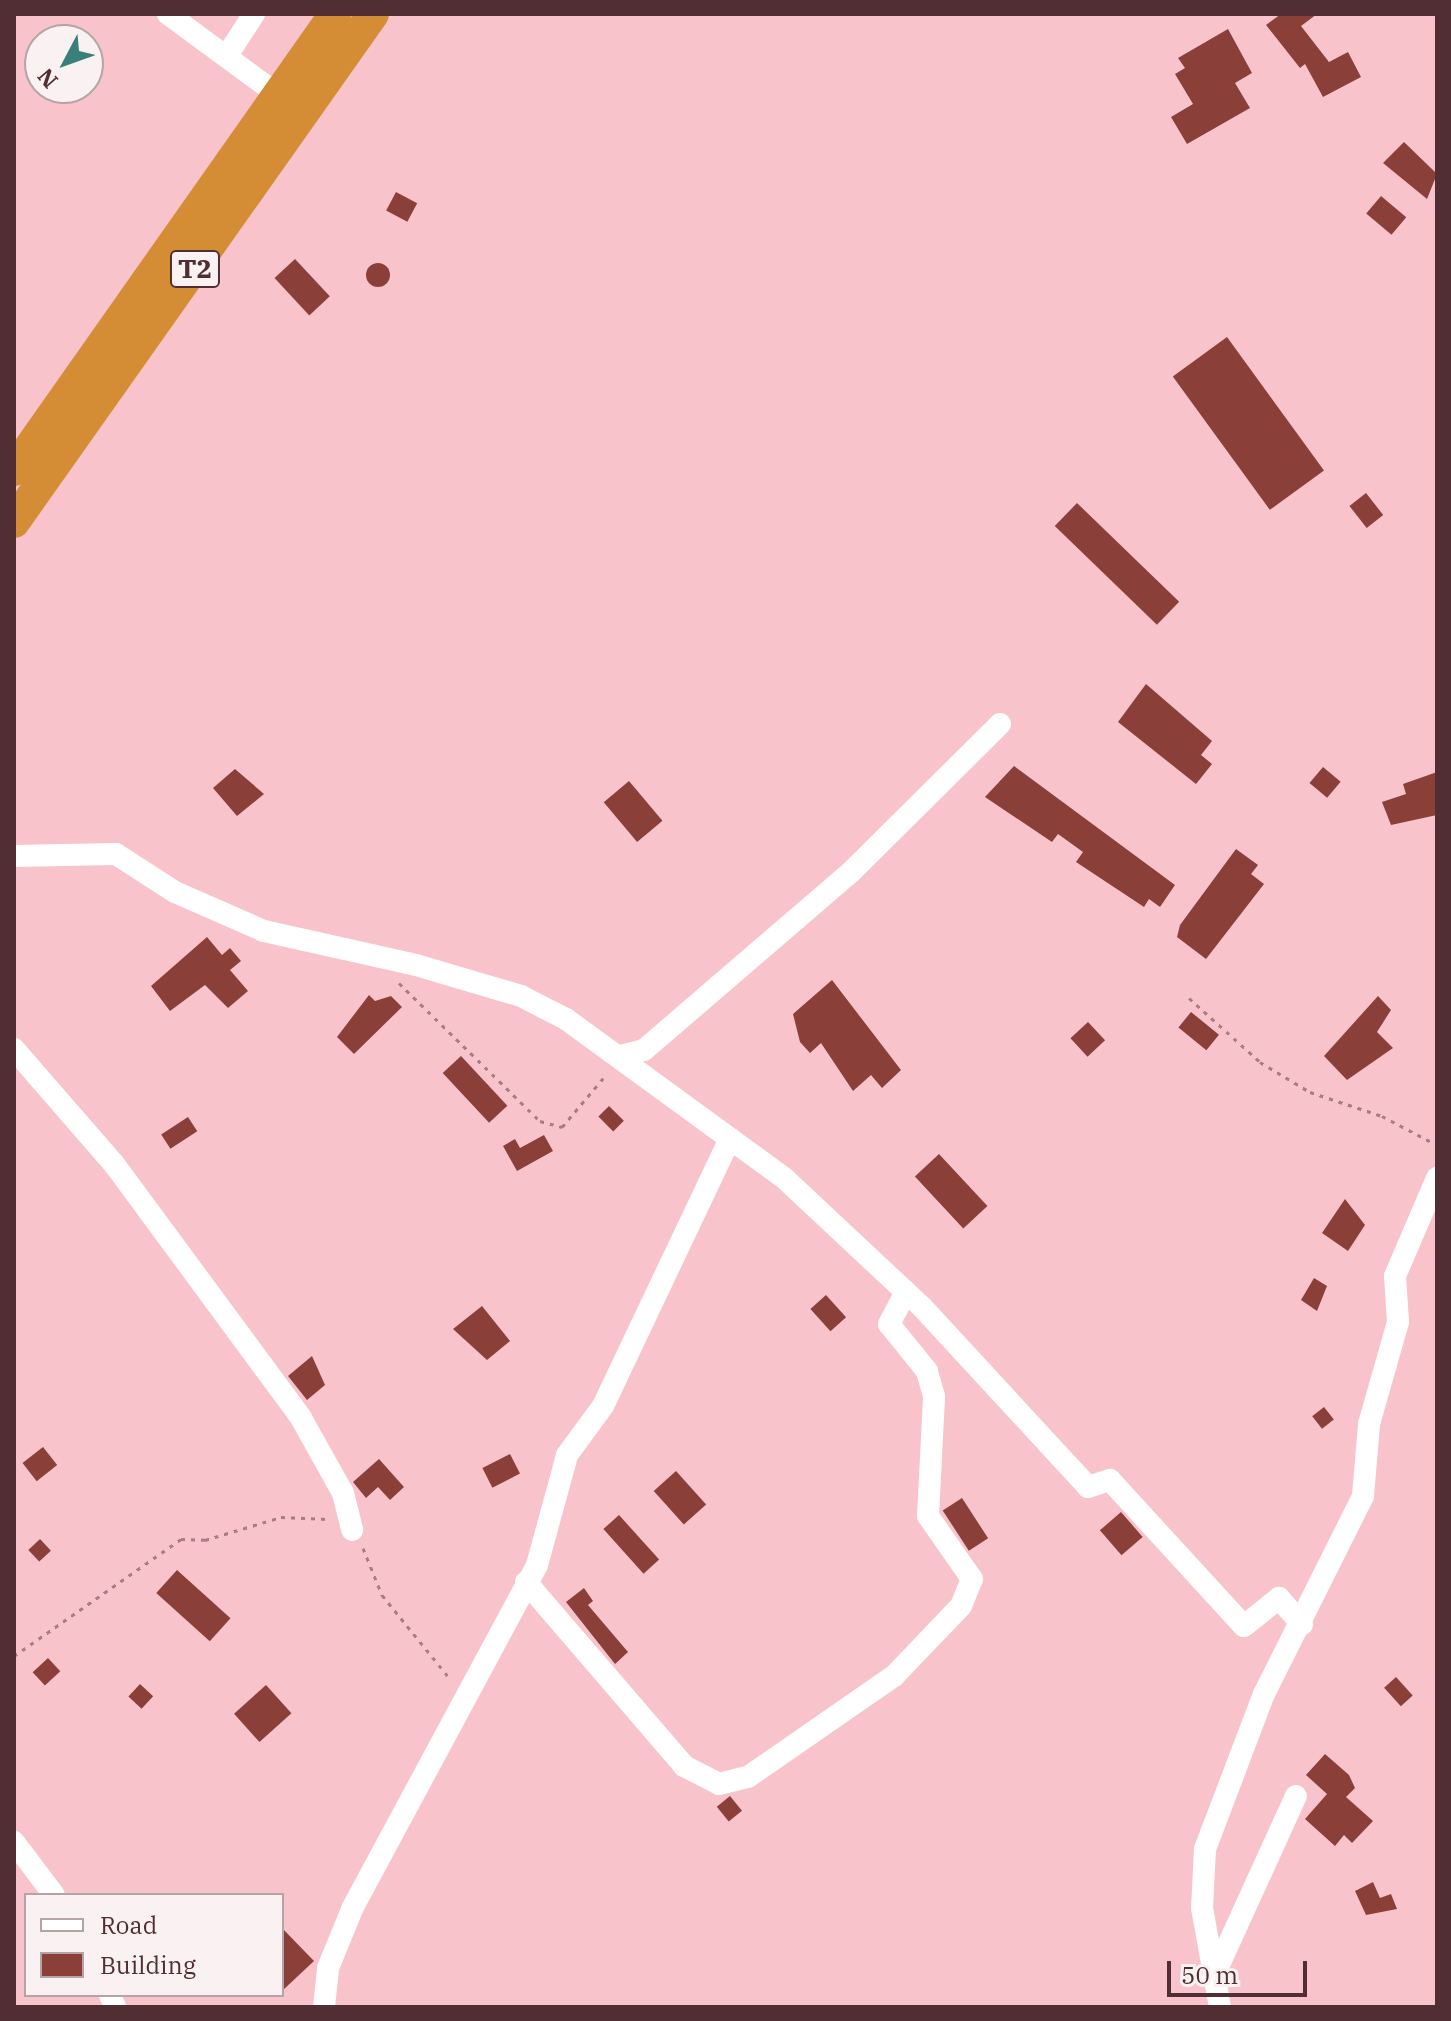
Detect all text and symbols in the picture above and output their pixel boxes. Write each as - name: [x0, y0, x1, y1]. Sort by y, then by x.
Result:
- north arrow: [24, 24, 104, 104]
- text: N: [30, 63, 64, 95]
- road number: T2: [169, 247, 221, 291]
- legend: [24, 1893, 284, 1997]
- text: Road: [100, 1909, 157, 1941]
- scale bar: [1171, 1945, 1311, 1995]
- text: Building: [100, 1949, 196, 1981]
- text: 50 m: [1181, 1959, 1238, 1991]

